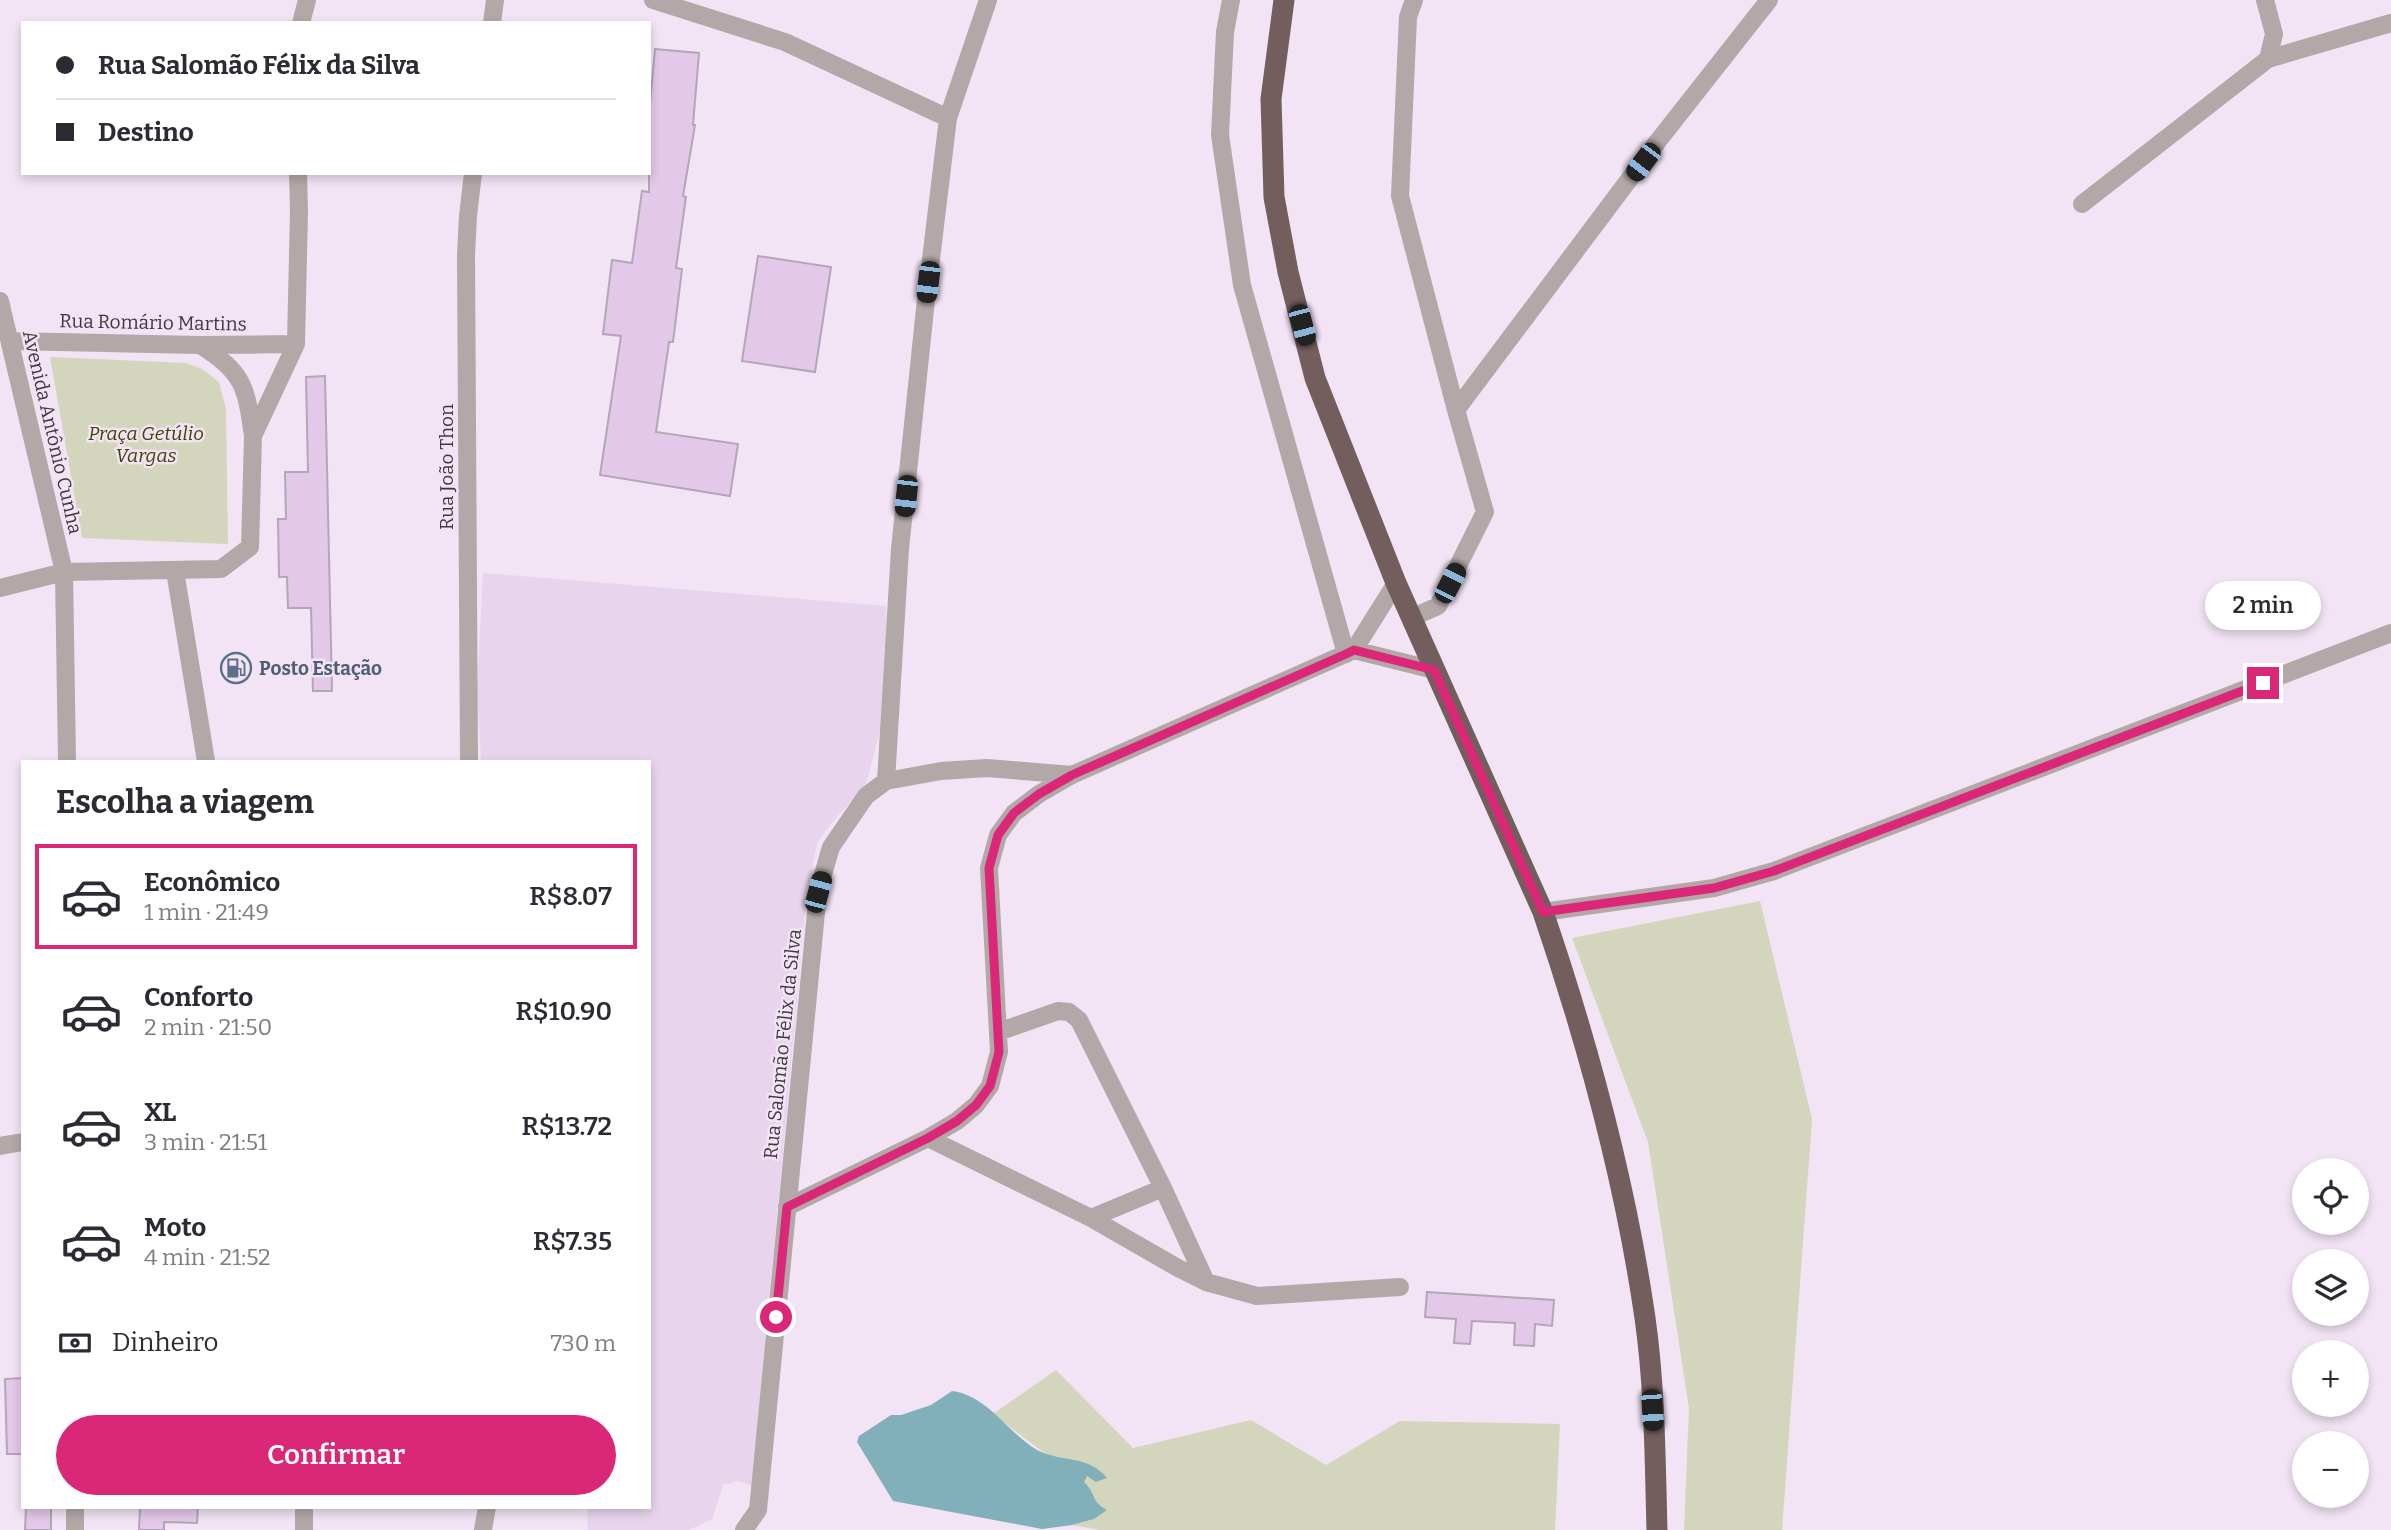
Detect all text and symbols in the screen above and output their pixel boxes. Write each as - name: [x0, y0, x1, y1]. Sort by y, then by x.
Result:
- text: Rua Salomão Félix da Silva: [98, 50, 420, 81]
- text: Destino: [98, 117, 194, 148]
- car: [1622, 139, 1665, 185]
- car: [916, 260, 941, 304]
- car: [1287, 302, 1318, 348]
- street label: Rua Romário Martins: [59, 309, 247, 336]
- street label: Avenida Antônio Cunha: [18, 328, 87, 537]
- street label: Rua João Thon: [435, 404, 458, 530]
- park label: Praça Getúlio Vargas: [88, 422, 204, 467]
- car: [894, 474, 919, 518]
- car: [1432, 560, 1469, 606]
- callout: 2 min: [2205, 582, 2321, 630]
- text: 2 min: [2233, 591, 2293, 619]
- fuel station icon: Posto Estação: [219, 651, 253, 685]
- place label: Posto Estação: [259, 657, 382, 680]
- route end: [2247, 667, 2279, 699]
- text: Escolha a viagem: [56, 783, 314, 821]
- icon: car: [60, 865, 123, 928]
- text: Econômico: [144, 867, 280, 898]
- car: [803, 869, 834, 915]
- text: R$8.07: [529, 881, 612, 912]
- text: 1 min · 21:49: [144, 898, 269, 926]
- street label: Rua Salomão Félix da Silva: [759, 927, 806, 1160]
- icon: car: [60, 980, 123, 1043]
- text: Conforto: [144, 982, 253, 1013]
- text: R$10.90: [516, 996, 612, 1027]
- text: 2 min · 21:50: [144, 1013, 272, 1041]
- icon: car: [60, 1095, 123, 1158]
- text: XL: [144, 1097, 176, 1128]
- text: R$13.72: [522, 1111, 612, 1142]
- text: 3 min · 21:51: [144, 1128, 267, 1156]
- map controls: [2292, 1158, 2369, 1508]
- button: locate: [2292, 1158, 2369, 1235]
- icon: car: [60, 1210, 123, 1273]
- text: Moto: [144, 1212, 206, 1243]
- text: R$7.35: [533, 1226, 612, 1257]
- text: 4 min · 21:52: [144, 1243, 271, 1271]
- button: layers: [2292, 1249, 2369, 1326]
- route start: [760, 1301, 792, 1333]
- icon: cash: [56, 1324, 94, 1362]
- text: Dinheiro: [112, 1327, 218, 1358]
- text: 730 m: [551, 1329, 616, 1357]
- button: +: [2292, 1340, 2369, 1417]
- car: [1641, 1388, 1664, 1432]
- button: Confirmar: [56, 1415, 616, 1495]
- button: −: [2292, 1431, 2369, 1508]

